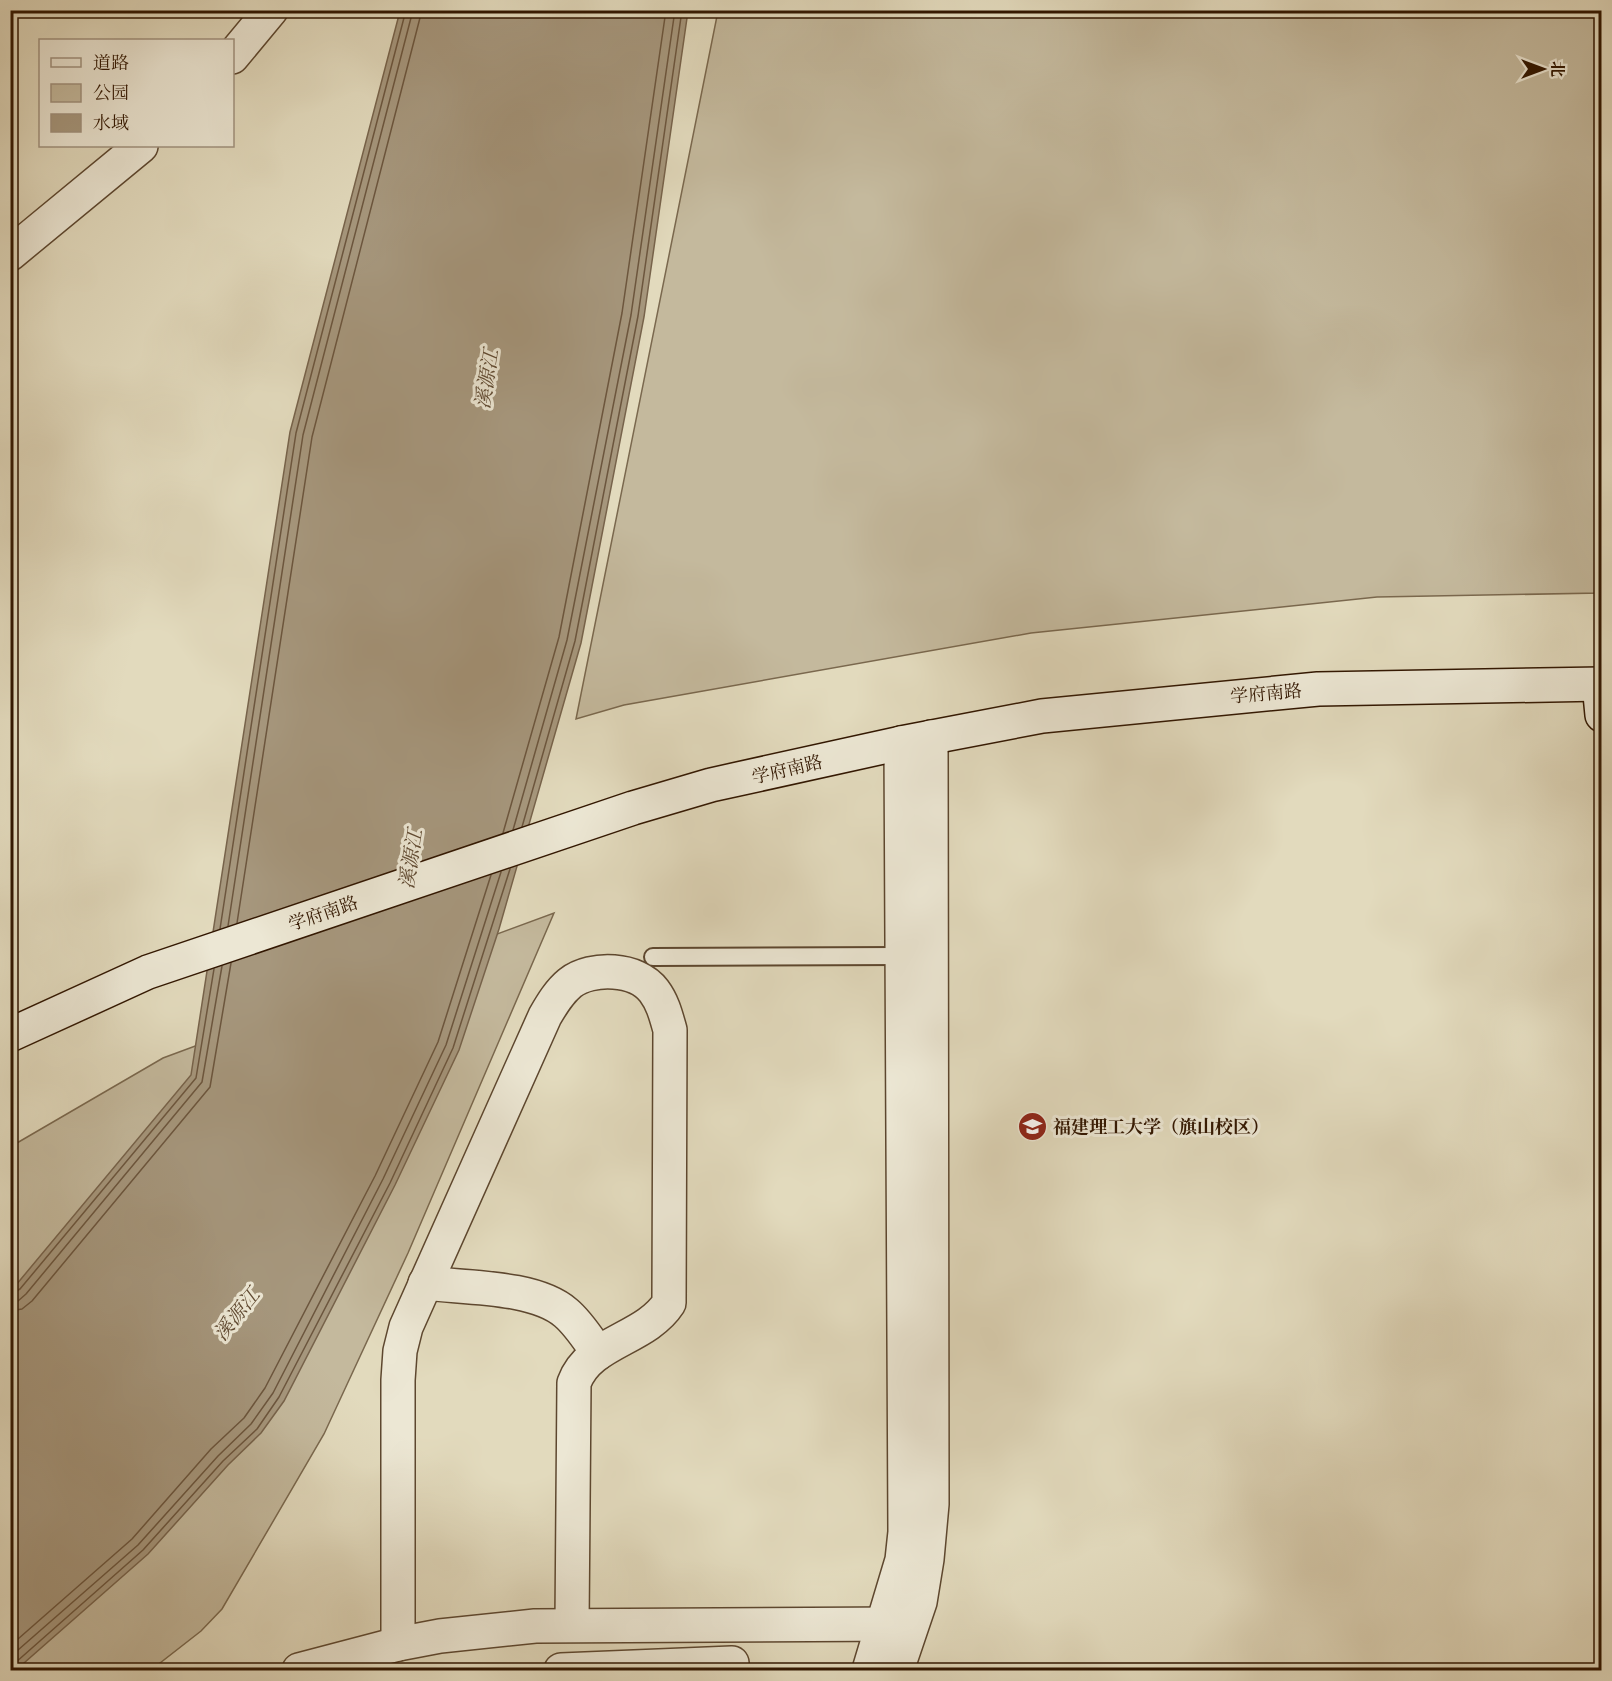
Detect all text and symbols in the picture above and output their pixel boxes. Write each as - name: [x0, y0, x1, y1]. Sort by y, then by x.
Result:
- legend: [39, 39, 234, 147]
- north arrow: [1513, 39, 1573, 99]
- text: 道路: [93, 49, 129, 76]
- text: 北: [1546, 61, 1570, 77]
- text: 公园: [93, 79, 129, 106]
- text: 水域: [93, 109, 129, 136]
- water label: 溪源江: [467, 344, 505, 411]
- street label: 学府南路: [1229, 676, 1303, 710]
- street label: 学府南路: [749, 748, 825, 790]
- water label: 溪源江: [391, 824, 429, 891]
- street label: 学府南路: [285, 889, 361, 937]
- school or university icon: 福建理工大学（旗山校区）: [1016, 1110, 1048, 1142]
- place label: 福建理工大学（旗山校区）: [1053, 1113, 1269, 1140]
- water label: 溪源江: [206, 1279, 268, 1346]

